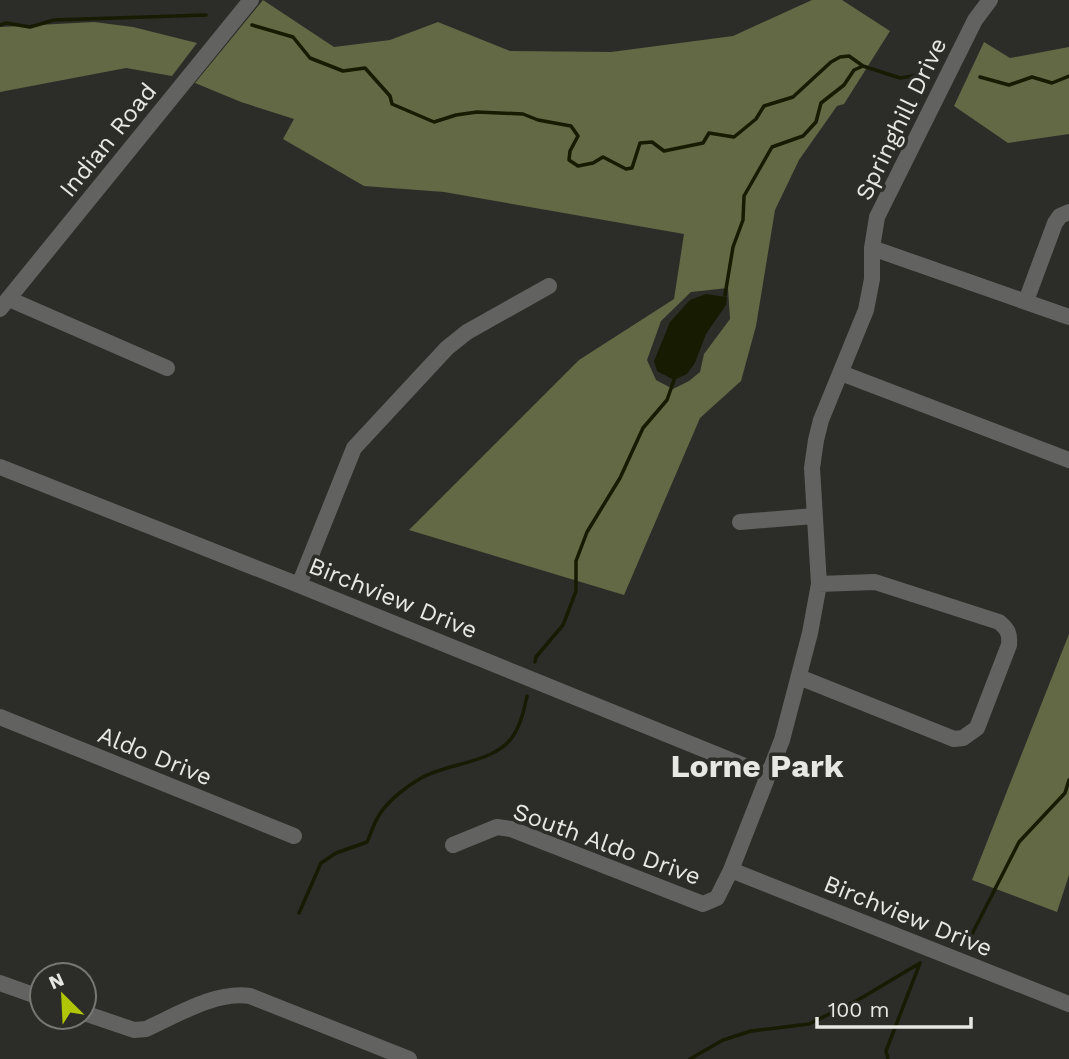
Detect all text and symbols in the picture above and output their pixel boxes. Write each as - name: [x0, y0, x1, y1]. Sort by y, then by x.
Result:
- street label: Springhill Drive: [850, 33, 952, 205]
- street label: Indian Road: [54, 77, 162, 203]
- street label: Birchview Drive: [305, 551, 481, 645]
- street label: Aldo Drive: [94, 720, 216, 792]
- district label: Lorne Park: [670, 747, 844, 785]
- street label: South Aldo Drive: [510, 797, 704, 891]
- street label: Birchview Drive: [820, 869, 996, 963]
- north arrow: [28, 961, 98, 1031]
- text: N: [45, 968, 67, 994]
- scale bar: [817, 986, 971, 1030]
- text: 100 m: [828, 997, 890, 1022]

